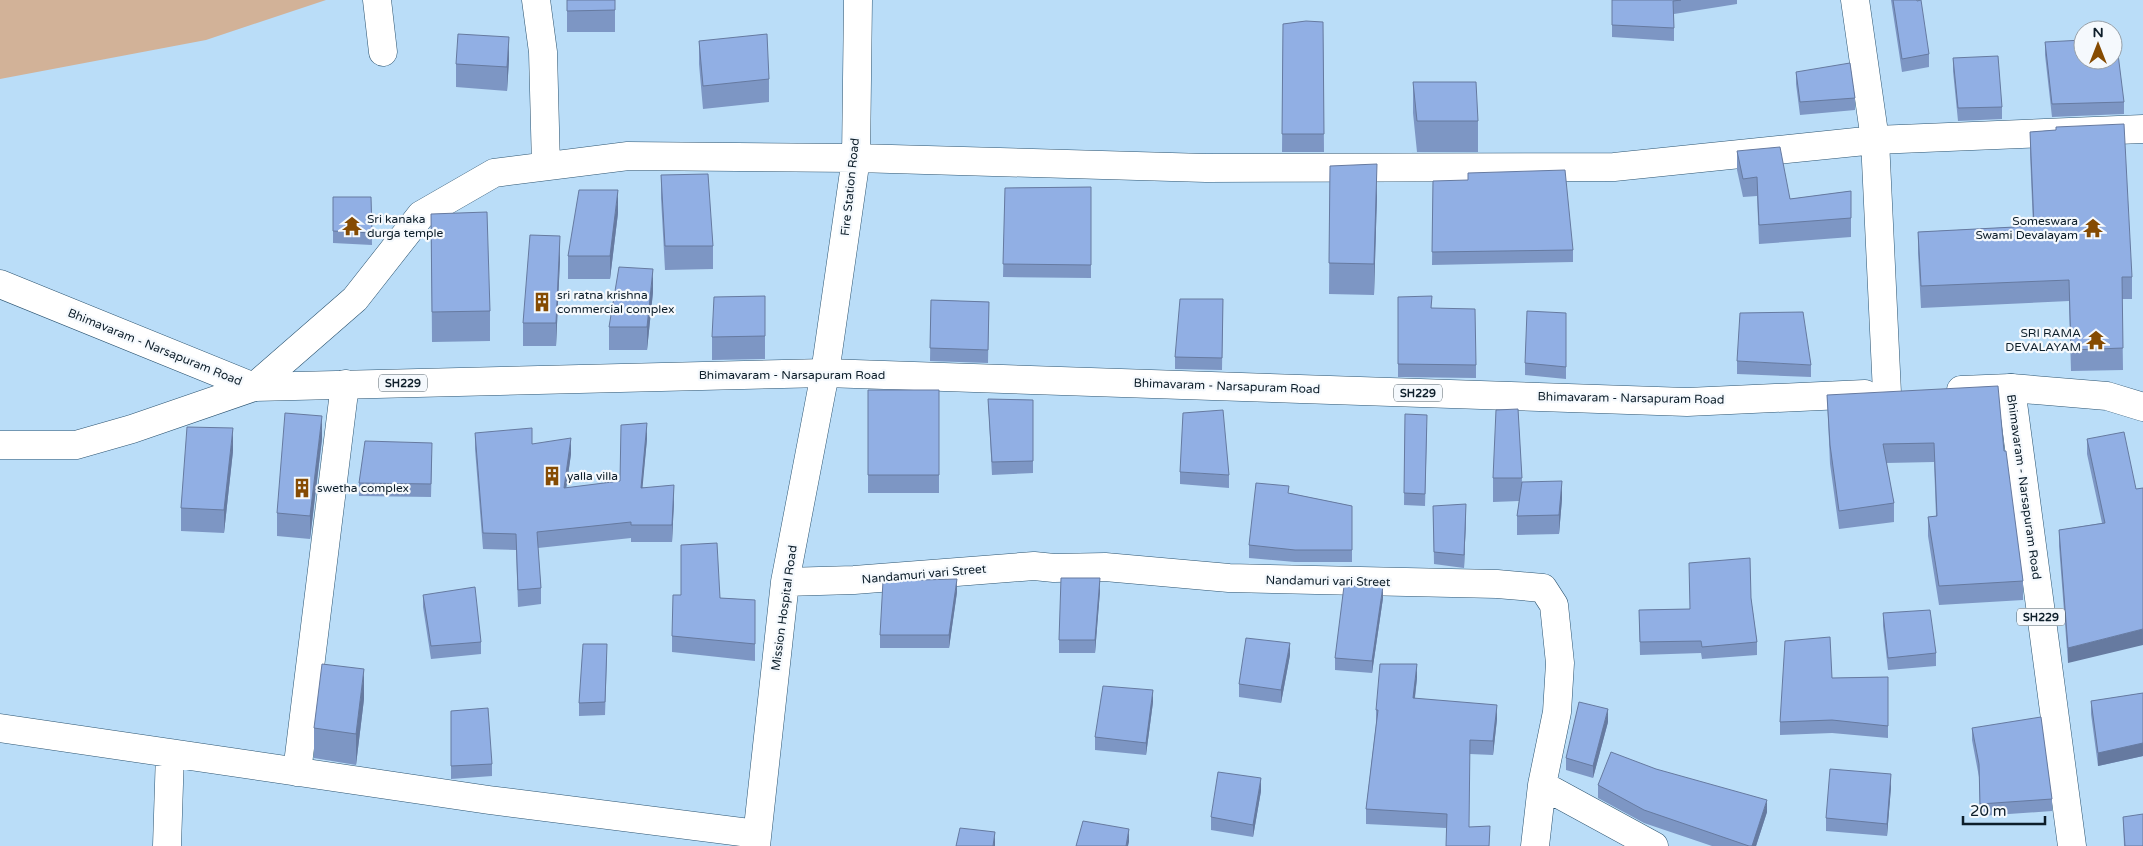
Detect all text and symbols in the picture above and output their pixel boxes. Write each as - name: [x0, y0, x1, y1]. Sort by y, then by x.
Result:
- north arrow: [2073, 20, 2123, 70]
- text: N: [2092, 24, 2104, 41]
- street label: Fire Station Road: [838, 137, 862, 237]
- place label: Sri kanaka durga temple: [367, 212, 444, 240]
- place label: Someswara Swami Devalayam: [1975, 214, 2078, 242]
- temple icon: Sri kanaka durga temple: [341, 215, 363, 237]
- temple icon: Someswara Swami Devalayam: [2082, 217, 2104, 239]
- place label: sri ratna krishna commercial complex: [557, 288, 675, 316]
- building icon: sri ratna krishna commercial complex: [531, 291, 553, 313]
- street label: Bhimavaram - Narsapuram Road: [66, 306, 244, 388]
- place label: SRI RAMA DEVALAYAM: [2005, 326, 2081, 354]
- temple icon: SRI RAMA DEVALAYAM: [2085, 329, 2107, 351]
- street label: Bhimavaram - Narsapuram Road: [699, 368, 885, 382]
- road number: SH229: [379, 374, 427, 392]
- street label: Bhimavaram - Narsapuram Road: [1133, 376, 1321, 396]
- road number: SH229: [1394, 384, 1442, 402]
- street label: Bhimavaram - Narsapuram Road: [1538, 389, 1724, 407]
- street label: Bhimavaram - Narsapuram Road: [2004, 394, 2044, 580]
- building icon: yalla villa: [541, 465, 563, 487]
- place label: yalla villa: [567, 469, 618, 483]
- building icon: swetha complex: [291, 477, 313, 499]
- place label: swetha complex: [317, 481, 409, 495]
- street label: Mission Hospital Road: [768, 544, 800, 672]
- street label: Nandamuri vari Street: [861, 562, 987, 586]
- street label: Nandamuri vari Street: [1265, 573, 1391, 589]
- road number: SH229: [2017, 608, 2065, 626]
- scale bar: [1963, 794, 2046, 826]
- text: 20 m: [1970, 802, 2007, 820]

